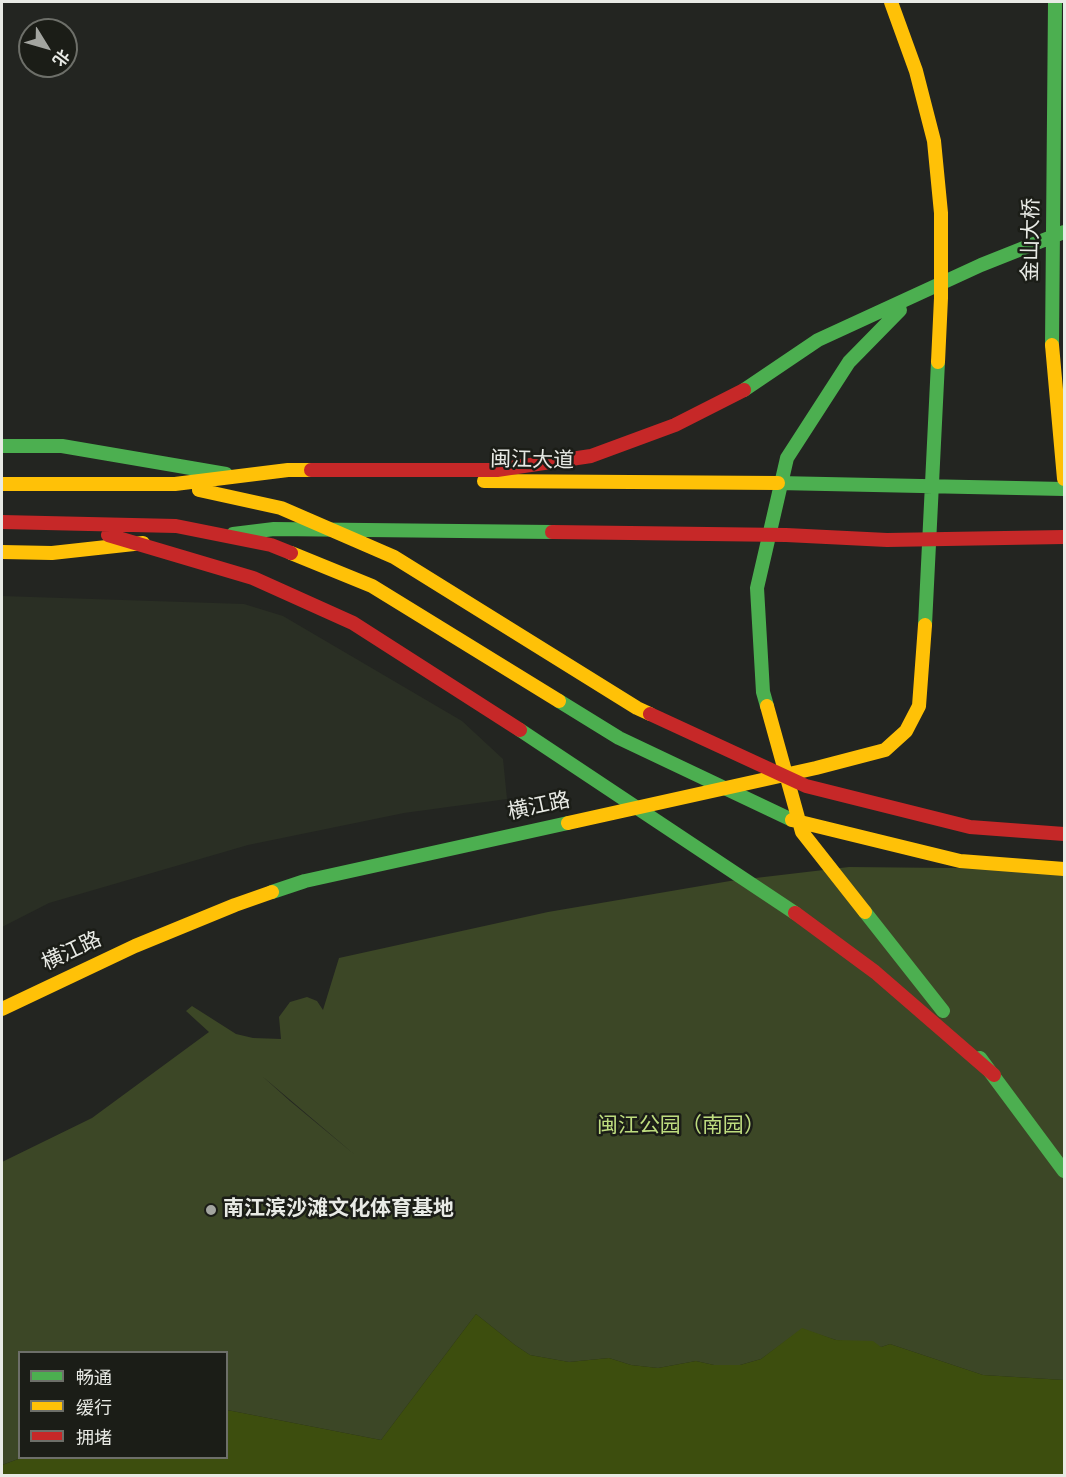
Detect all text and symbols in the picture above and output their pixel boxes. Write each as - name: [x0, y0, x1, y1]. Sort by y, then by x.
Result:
- north arrow: [18, 18, 78, 78]
- text: 北: [49, 46, 74, 70]
- street label: 金山大桥: [1019, 198, 1045, 282]
- street label: 闽江大道: [490, 448, 574, 474]
- street label: 横江路: [506, 788, 572, 826]
- street label: 横江路: [38, 927, 106, 977]
- park label: 闽江公园（南园）: [597, 1114, 765, 1140]
- place label: 南江滨沙滩文化体育基地: [223, 1197, 454, 1223]
- marker: 南江滨沙滩文化体育基地: [204, 1203, 218, 1217]
- legend: [18, 1351, 228, 1459]
- text: 畅通: [76, 1367, 112, 1388]
- text: 缓行: [76, 1397, 112, 1418]
- text: 拥堵: [76, 1427, 112, 1448]

